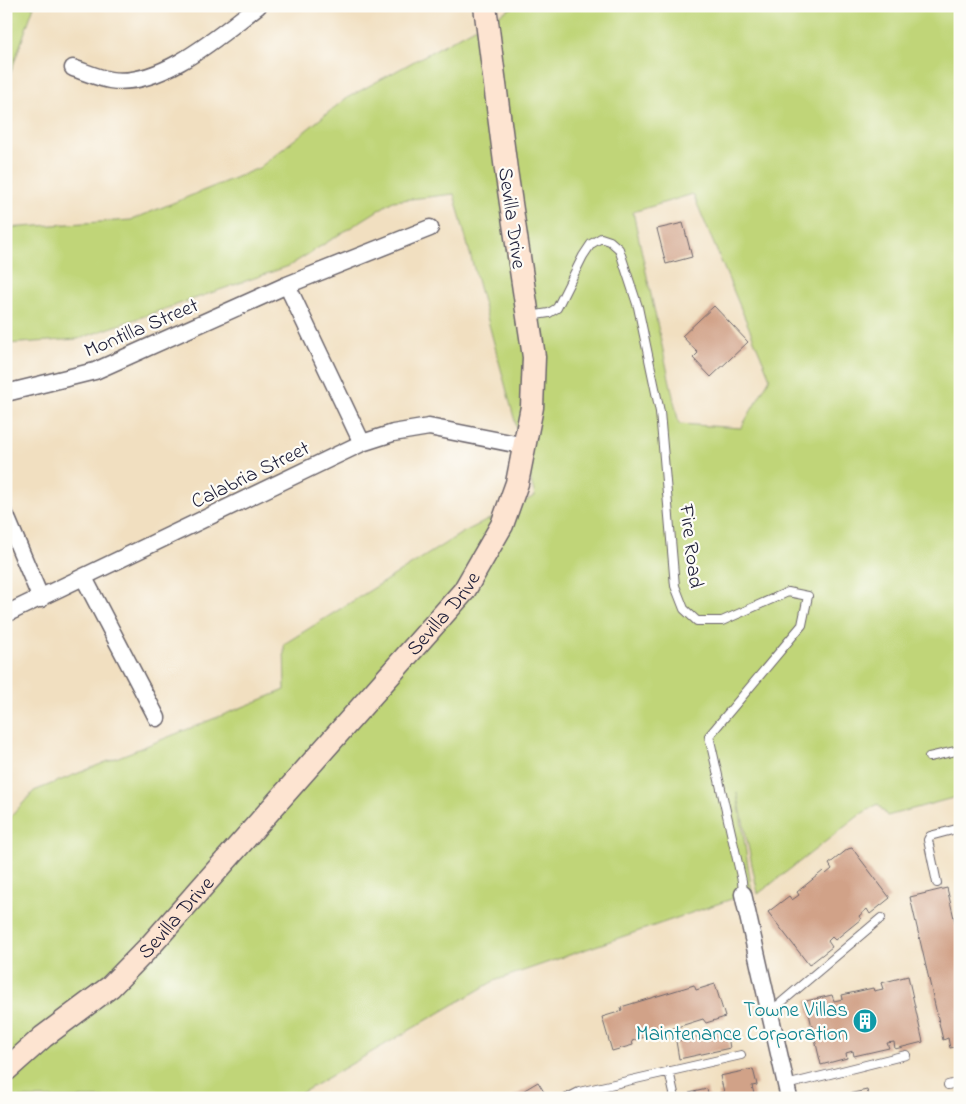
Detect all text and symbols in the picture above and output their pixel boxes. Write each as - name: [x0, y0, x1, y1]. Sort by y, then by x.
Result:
- street label: Sevilla Drive: [489, 166, 533, 272]
- street label: Montilla Street: [80, 291, 204, 366]
- street label: Calabria Street: [186, 434, 315, 517]
- street label: Fire Road: [670, 502, 710, 590]
- street label: Sevilla Drive: [400, 566, 489, 663]
- street label: Sevilla Drive: [132, 870, 223, 967]
- place label: Towne Villas Maintenance Corporation: [636, 996, 848, 1050]
- building icon: Towne Villas Maintenance Corporation: [852, 1008, 878, 1034]

